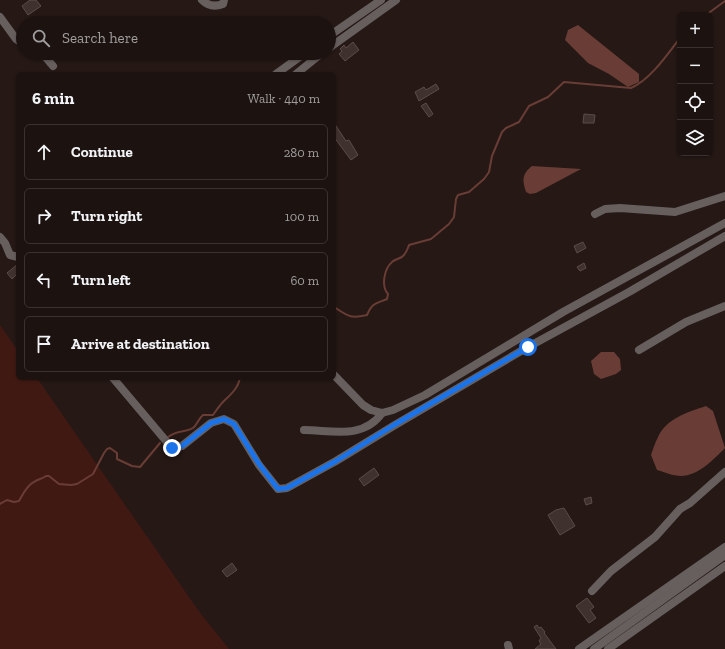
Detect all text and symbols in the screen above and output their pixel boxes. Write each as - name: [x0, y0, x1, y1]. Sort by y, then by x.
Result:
- map controls: [677, 12, 713, 156]
- button: +: [677, 12, 713, 48]
- search box: [16, 16, 336, 60]
- icon: search: [30, 27, 52, 49]
- text: Search here: [62, 29, 138, 47]
- button: −: [677, 48, 713, 84]
- button: locate: [677, 84, 713, 120]
- text: 6 min: [32, 88, 74, 108]
- text: Walk · 440 m: [248, 91, 320, 106]
- button: layers: [677, 120, 713, 156]
- icon: ahead: [33, 141, 55, 163]
- text: Continue: [71, 143, 133, 161]
- text: 280 m: [284, 145, 319, 160]
- icon: right: [33, 205, 55, 227]
- text: Turn right: [71, 207, 142, 225]
- text: 100 m: [285, 209, 319, 224]
- icon: left: [33, 269, 55, 291]
- text: Turn left: [71, 271, 131, 289]
- text: 60 m: [290, 273, 319, 288]
- icon: arrive: [33, 333, 55, 355]
- text: Arrive at destination: [71, 335, 210, 353]
- route start: [519, 338, 537, 356]
- route end: [163, 439, 181, 457]

